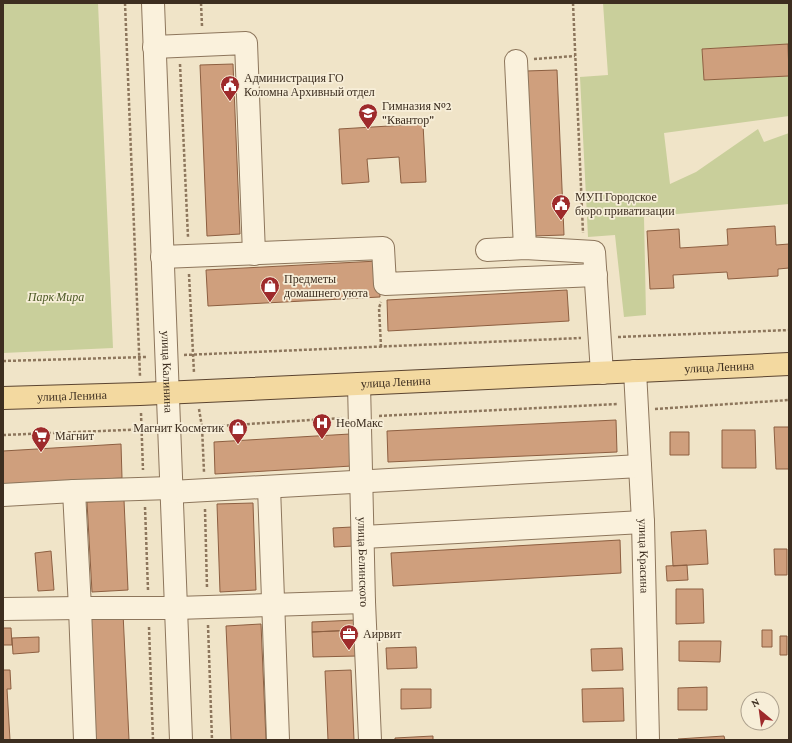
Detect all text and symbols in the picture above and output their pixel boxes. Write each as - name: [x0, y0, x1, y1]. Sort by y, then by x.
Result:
- place label: Администрация ГО Коломна Архивный отдел: [244, 71, 375, 99]
- public building icon: Администрация ГО Коломна Архивный отдел: [219, 74, 241, 102]
- place label: Гимназия №2 "Квантор": [382, 99, 452, 127]
- school or university icon: Гимназия №2 "Квантор": [357, 102, 379, 130]
- place label: МУП Городское бюро приватизации: [575, 190, 675, 218]
- public building icon: МУП Городское бюро приватизации: [550, 193, 572, 221]
- place label: Предметы домашнего уюта: [284, 272, 369, 300]
- shop icon: Предметы домашнего уюта: [259, 275, 281, 303]
- park label: Парк Мира: [27, 290, 84, 304]
- street label: улица Калинина: [158, 330, 176, 414]
- street label: улица Ленина: [684, 359, 755, 376]
- street label: улица Ленина: [360, 374, 432, 391]
- street label: улица Ленина: [37, 388, 108, 404]
- hospital icon: НеоМакс: [311, 412, 333, 440]
- place label: НеоМакс: [336, 416, 383, 430]
- shop icon: Магнит Косметик: [227, 417, 249, 445]
- place label: Магнит Косметик: [133, 421, 224, 435]
- supermarket icon: Магнит: [30, 425, 52, 453]
- place label: Магнит: [55, 429, 95, 443]
- street label: улица Белинского: [355, 517, 371, 607]
- street label: улица Красина: [636, 518, 652, 594]
- office icon: Аирвит: [338, 623, 360, 651]
- place label: Аирвит: [363, 627, 402, 641]
- north arrow: [740, 691, 780, 731]
- text: N: [749, 695, 762, 709]

